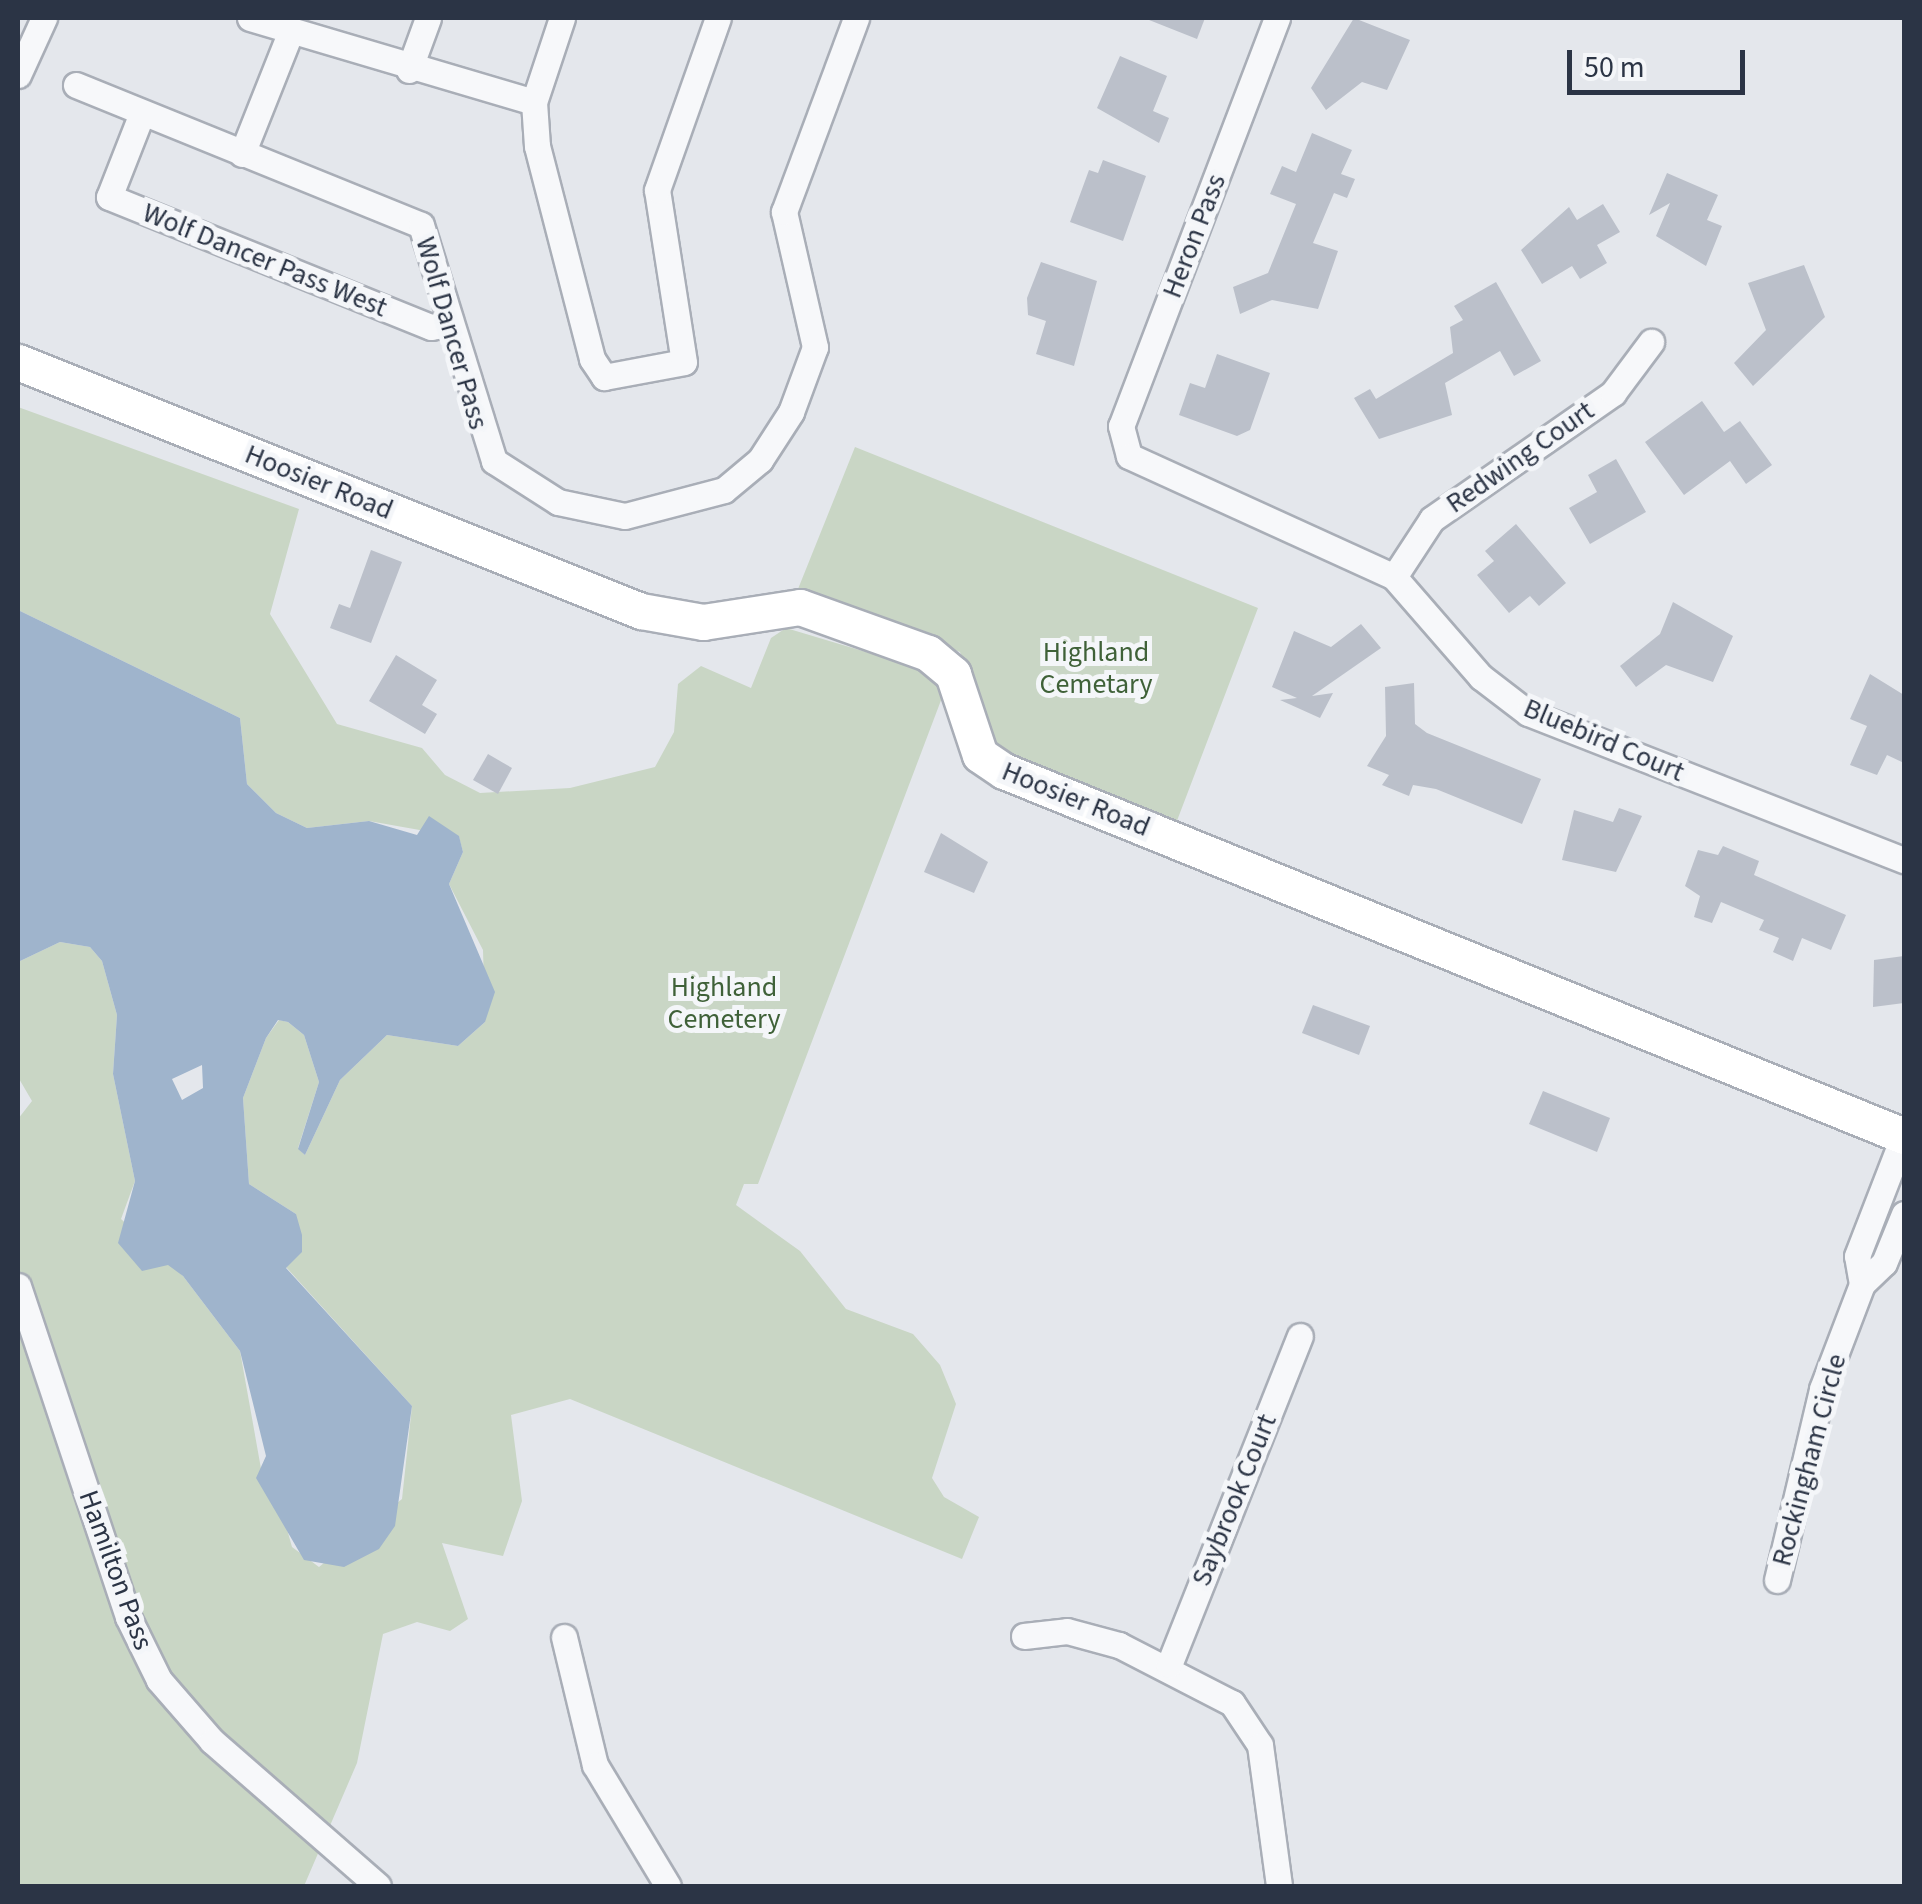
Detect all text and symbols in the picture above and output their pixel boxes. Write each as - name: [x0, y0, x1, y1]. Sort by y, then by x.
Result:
- scale bar: [1572, 30, 1750, 92]
- text: 50 m: [1584, 46, 1645, 89]
- street label: Heron Pass: [1155, 169, 1233, 303]
- street label: Wolf Dancer Pass West: [138, 196, 392, 324]
- street label: Wolf Dancer Pass: [409, 233, 495, 433]
- street label: Redwing Court: [1440, 394, 1600, 520]
- street label: Hoosier Road: [240, 437, 398, 527]
- park label: Highland Cemetary: [1039, 635, 1153, 701]
- street label: Bluebird Court: [1519, 691, 1689, 789]
- street label: Hoosier Road: [997, 754, 1155, 844]
- park label: Highland Cemetery: [667, 970, 781, 1036]
- street label: Rockingham Circle: [1765, 1350, 1853, 1570]
- street label: Saybrook Court: [1184, 1409, 1284, 1591]
- street label: Hamilton Pass: [72, 1486, 160, 1654]

